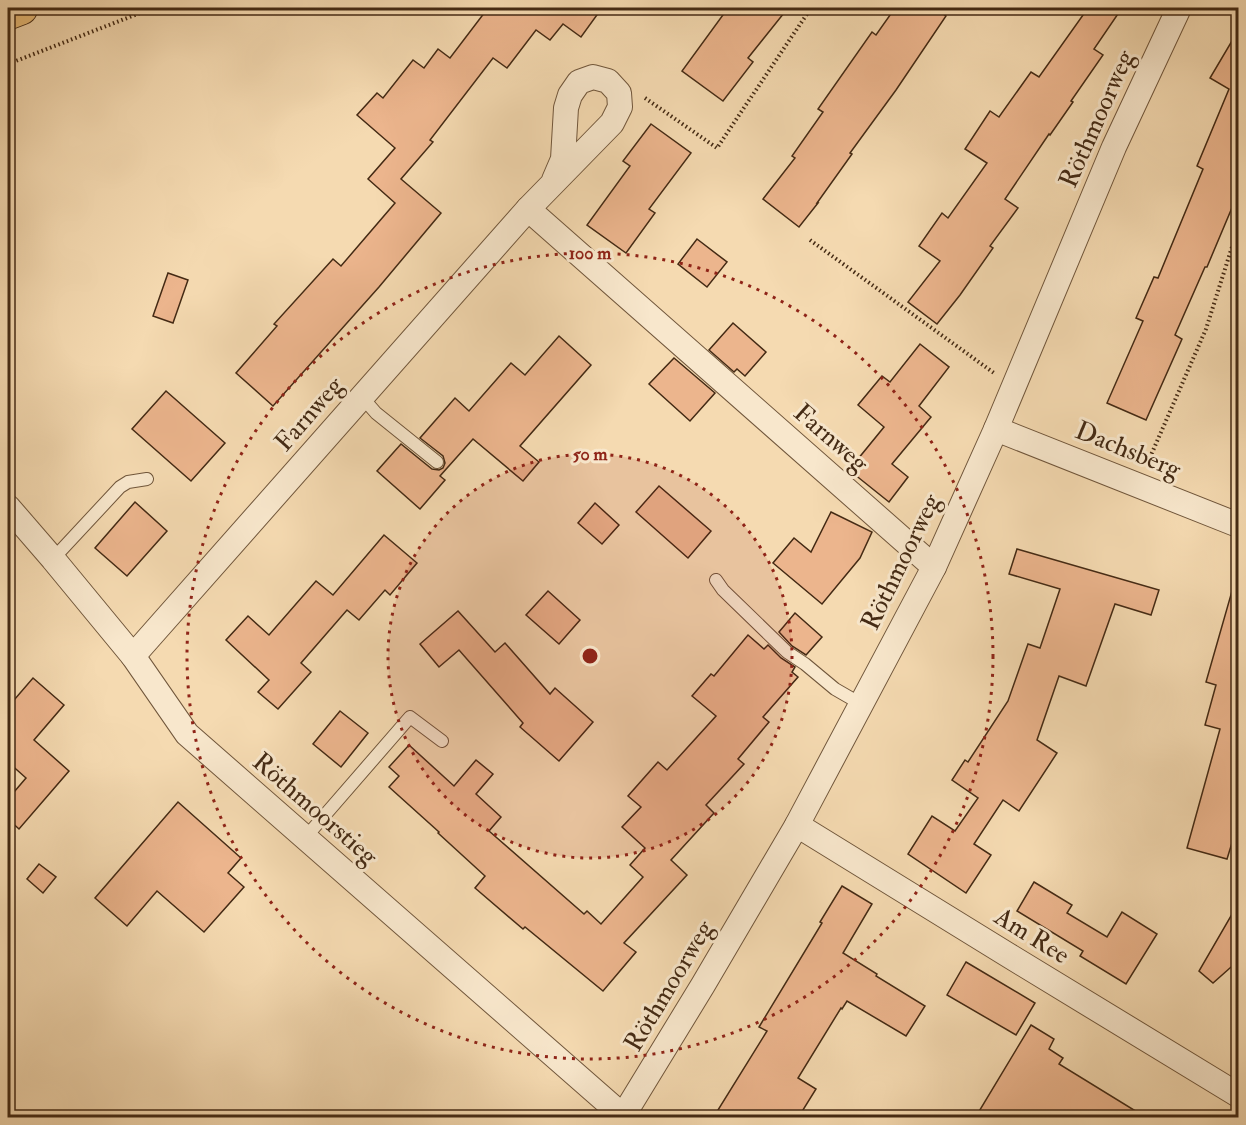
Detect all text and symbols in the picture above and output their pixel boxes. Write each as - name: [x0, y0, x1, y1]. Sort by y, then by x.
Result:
- street label: Röthmoorweg: [1052, 44, 1142, 193]
- text: 100 m: [569, 242, 612, 265]
- street label: Farnweg: [268, 369, 351, 458]
- street label: Farnweg: [787, 397, 876, 480]
- street label: Dachsberg: [1071, 414, 1187, 486]
- text: 50 m: [573, 443, 608, 466]
- street label: Röthmoorweg: [854, 488, 948, 635]
- centre of rings: [580, 646, 600, 666]
- street label: Röthmoorstieg: [246, 746, 385, 873]
- street label: Am Ree: [988, 900, 1075, 971]
- street label: Röthmoorweg: [617, 914, 721, 1057]

